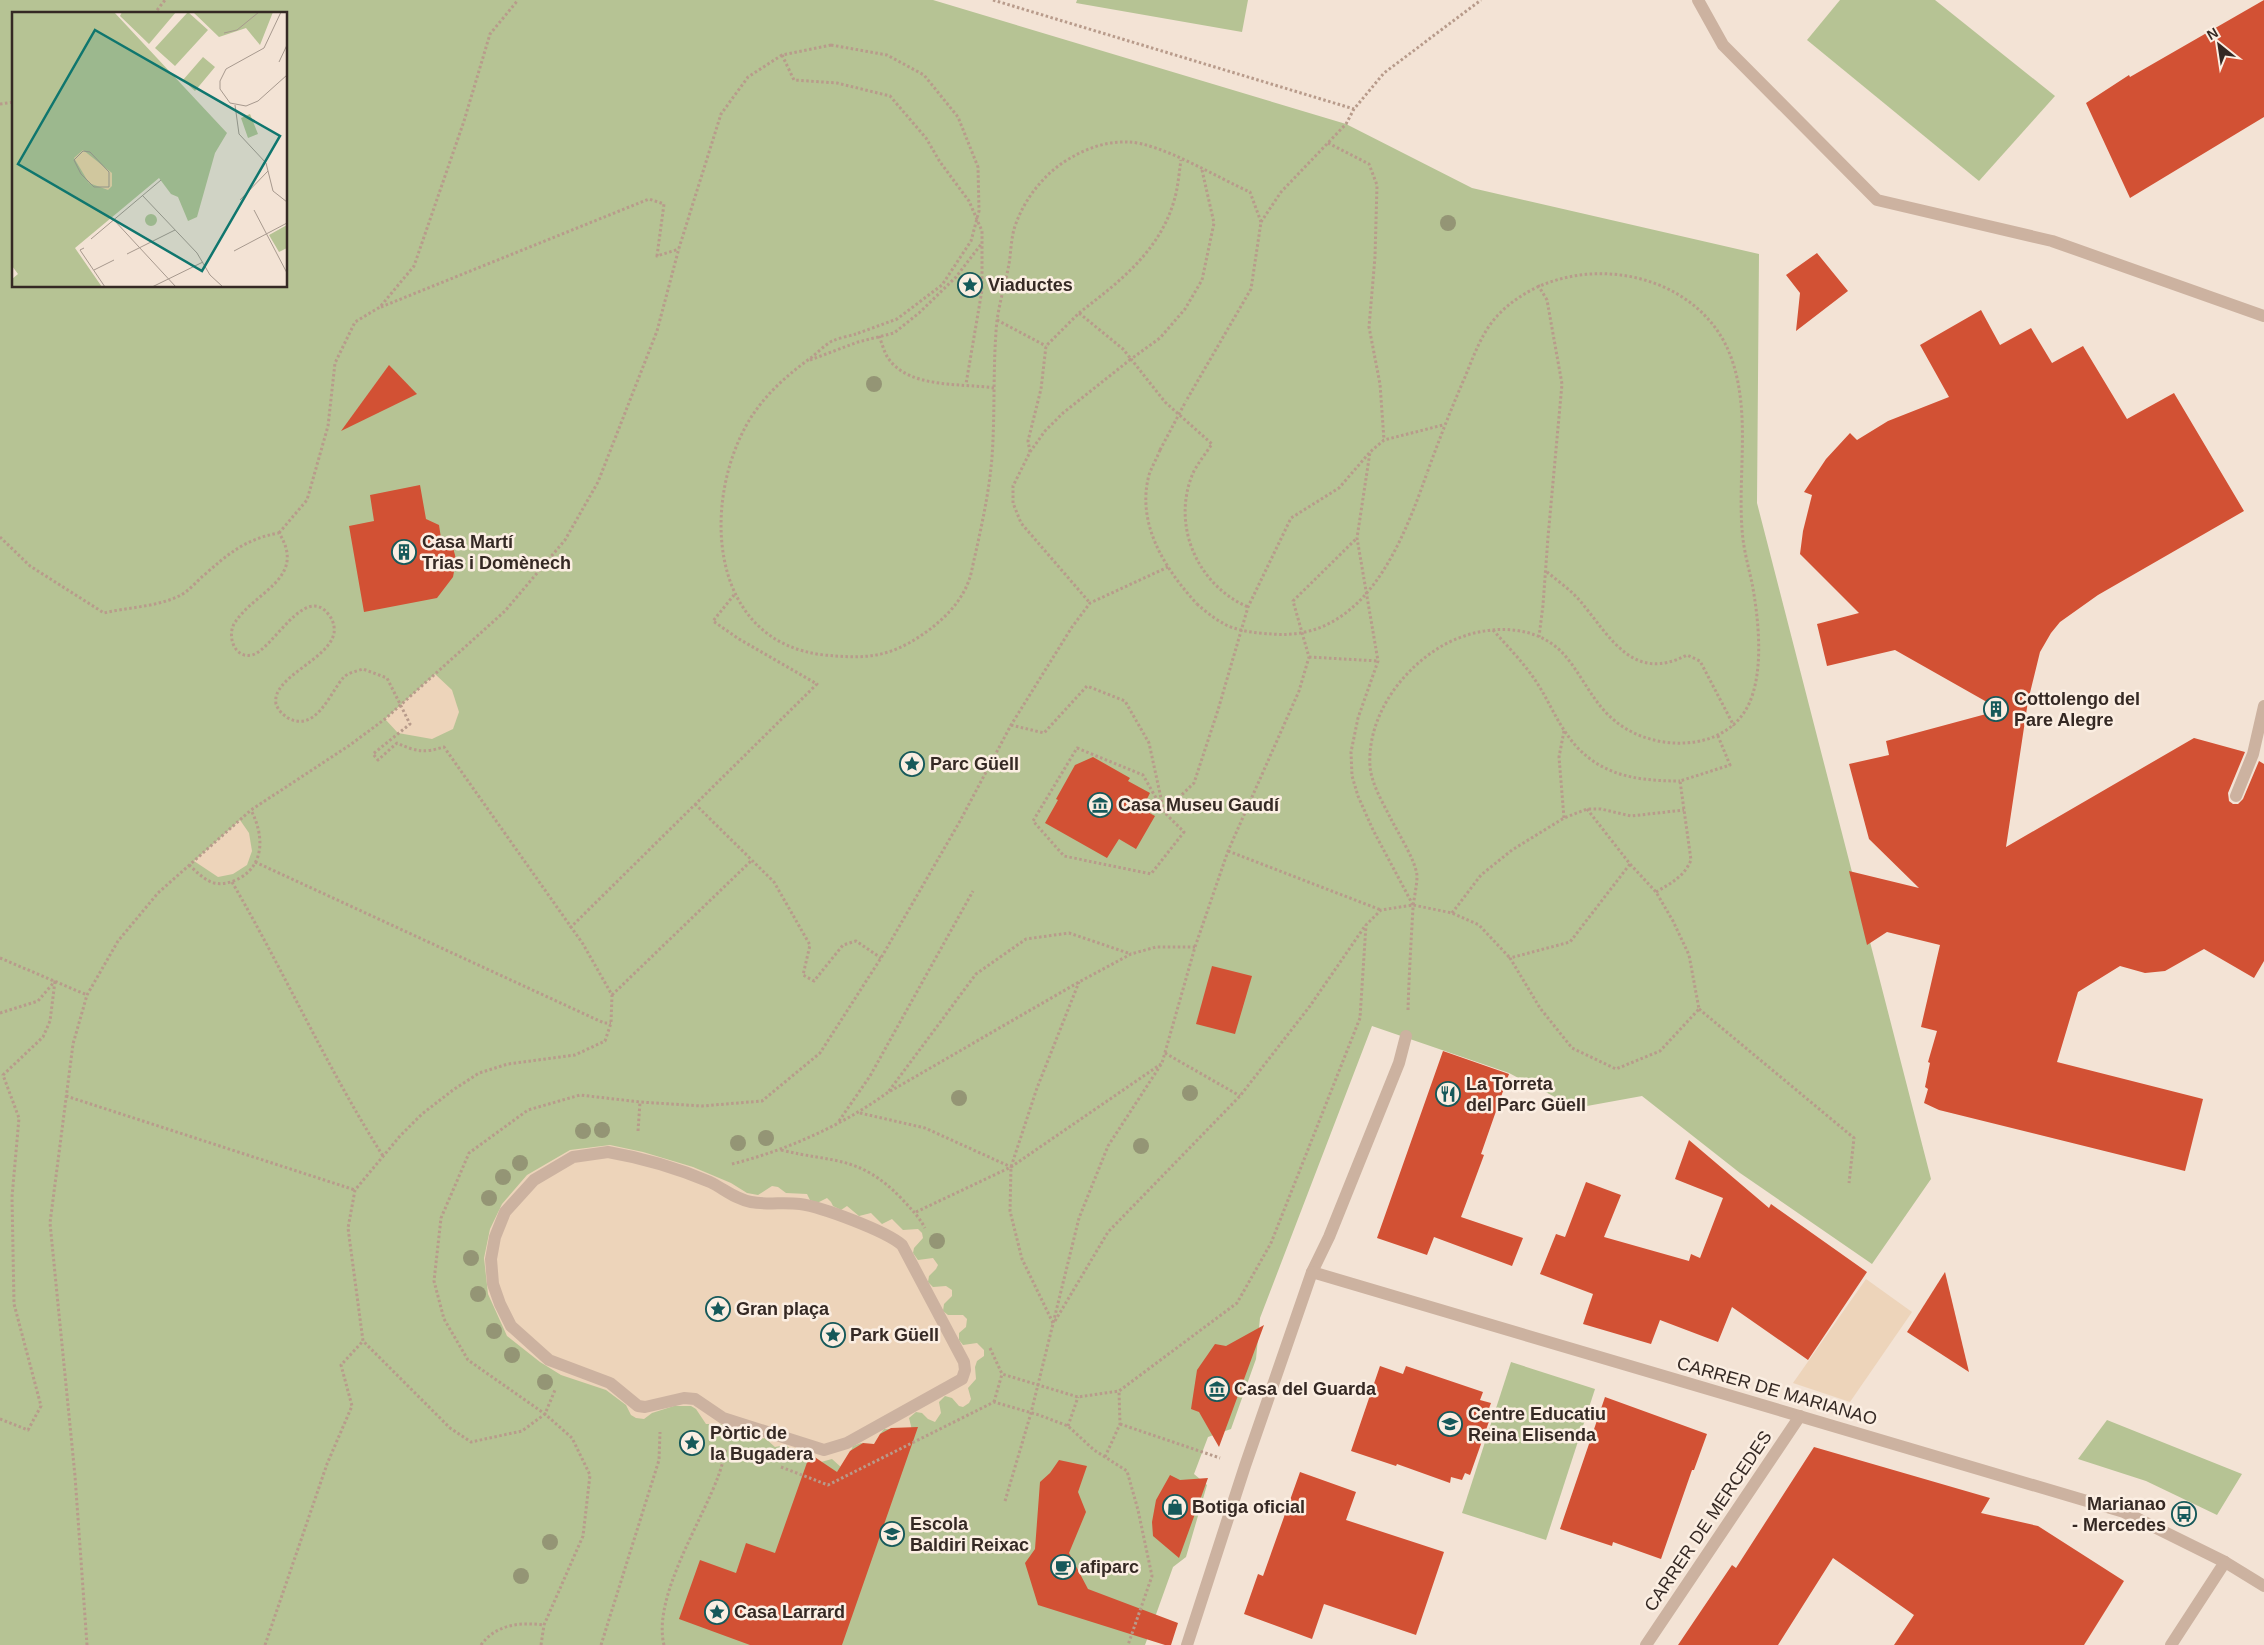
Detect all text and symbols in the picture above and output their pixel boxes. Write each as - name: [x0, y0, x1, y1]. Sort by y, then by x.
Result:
- inset map: [12, 12, 288, 288]
- north arrow: [2194, 20, 2244, 70]
- text: N: [2204, 24, 2221, 43]
- place icon: Viaductes: [957, 272, 983, 298]
- place label: Viaductes: [988, 275, 1073, 295]
- place label: Casa Martí Trias i Domènech: [422, 532, 571, 573]
- building icon: Casa Martí Trias i Domènech: [391, 539, 417, 565]
- place label: Cottolengo del Pare Alegre: [2014, 689, 2140, 730]
- building icon: Cottolengo del Pare Alegre: [1983, 696, 2009, 722]
- place icon: Parc Güell: [899, 751, 925, 777]
- place label: Parc Güell: [930, 754, 1019, 774]
- museum icon: Casa Museu Gaudí: [1087, 792, 1113, 818]
- place label: Casa Museu Gaudí: [1118, 795, 1280, 815]
- place label: La Torreta del Parc Güell: [1466, 1074, 1586, 1115]
- restaurant icon: La Torreta del Parc Güell: [1435, 1081, 1461, 1107]
- place icon: Gran plaça: [705, 1296, 731, 1322]
- place label: Gran plaça: [736, 1299, 830, 1319]
- place icon: Park Güell: [820, 1322, 846, 1348]
- place label: Park Güell: [850, 1325, 939, 1345]
- street label: CARRER DE MARIANAO: [1675, 1353, 1879, 1429]
- museum icon: Casa del Guarda: [1204, 1376, 1230, 1402]
- place label: Casa del Guarda: [1234, 1379, 1377, 1399]
- place label: Centre Educatiu Reina Elisenda: [1468, 1404, 1606, 1445]
- school or university icon: Centre Educatiu Reina Elisenda: [1437, 1411, 1463, 1437]
- place label: Pòrtic de la Bugadera: [710, 1423, 814, 1464]
- street label: CARRER DE MERCEDES: [1640, 1427, 1776, 1615]
- place icon: Pòrtic de la Bugadera: [679, 1430, 705, 1456]
- shop icon: Botiga oficial: [1162, 1494, 1188, 1520]
- place label: Marianao - Mercedes: [2072, 1494, 2166, 1535]
- place label: Botiga oficial: [1192, 1497, 1305, 1517]
- bus stop icon: Marianao - Mercedes: [2171, 1501, 2197, 1527]
- place label: Escola Baldiri Reixac: [910, 1514, 1029, 1555]
- school or university icon: Escola Baldiri Reixac: [879, 1521, 905, 1547]
- cafe icon: afiparc: [1050, 1554, 1076, 1580]
- place label: afiparc: [1080, 1557, 1139, 1577]
- place icon: Casa Larrard: [704, 1599, 730, 1625]
- place label: Casa Larrard: [734, 1602, 845, 1622]

